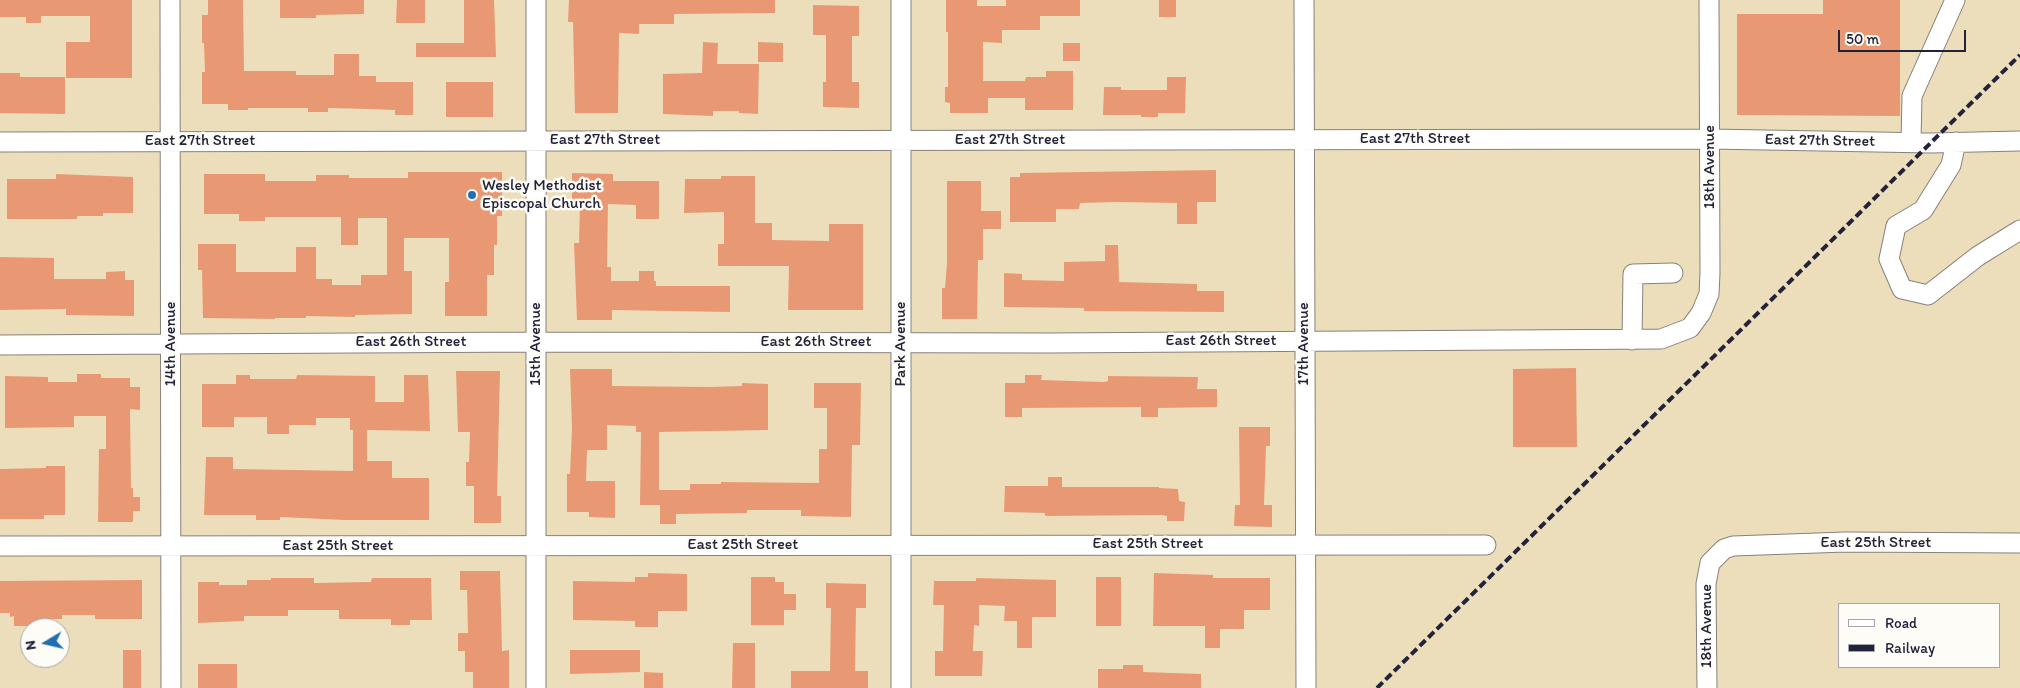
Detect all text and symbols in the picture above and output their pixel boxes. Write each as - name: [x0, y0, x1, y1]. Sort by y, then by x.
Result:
- scale bar: [1840, 20, 1968, 52]
- text: 50 m: [1846, 30, 1879, 48]
- street label: 18th Avenue: [1700, 125, 1720, 209]
- street label: East 27th Street: [1360, 129, 1470, 149]
- street label: East 27th Street: [550, 130, 660, 150]
- street label: East 27th Street: [955, 130, 1065, 150]
- street label: East 27th Street: [1765, 130, 1875, 152]
- street label: East 27th Street: [145, 131, 255, 151]
- place label: Wesley Methodist Episcopal Church: [482, 176, 602, 214]
- marker: Wesley Methodist Episcopal Church: [466, 189, 478, 201]
- street label: Park Avenue: [891, 301, 911, 387]
- street label: 14th Avenue: [161, 302, 181, 386]
- street label: 15th Avenue: [526, 302, 546, 386]
- street label: 17th Avenue: [1294, 302, 1314, 386]
- street label: East 26th Street: [1166, 331, 1276, 351]
- street label: East 26th Street: [356, 332, 466, 352]
- street label: East 26th Street: [761, 332, 871, 352]
- street label: East 25th Street: [1821, 533, 1931, 553]
- street label: East 25th Street: [1093, 534, 1203, 554]
- street label: East 25th Street: [688, 535, 798, 555]
- street label: East 25th Street: [283, 536, 393, 556]
- street label: 18th Avenue: [1697, 584, 1717, 668]
- legend: [1838, 603, 2000, 668]
- text: Road: [1885, 614, 1917, 632]
- north arrow: [20, 618, 70, 668]
- text: N: [22, 639, 40, 651]
- text: Railway: [1885, 639, 1935, 657]

